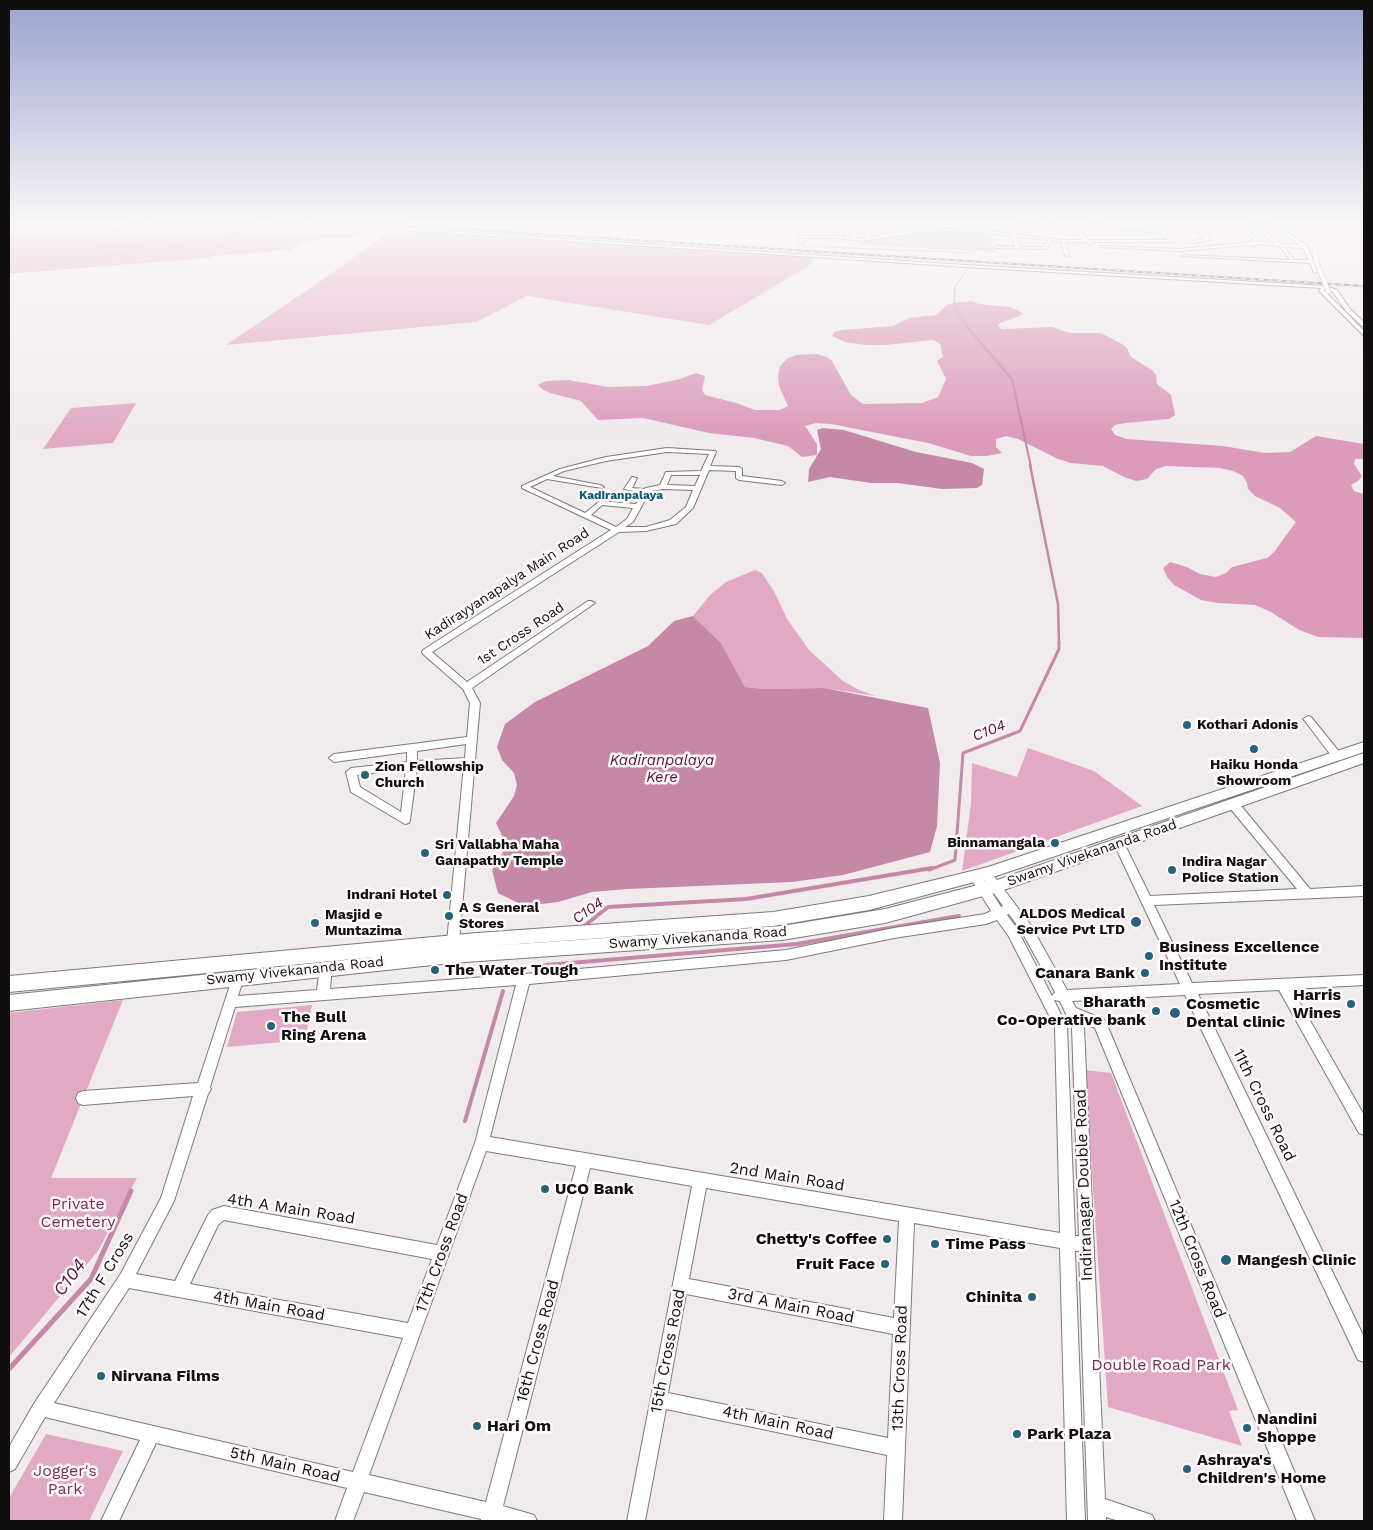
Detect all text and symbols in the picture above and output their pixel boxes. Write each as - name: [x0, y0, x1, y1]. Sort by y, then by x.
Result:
- district label: Kadiranpalaya: [579, 488, 663, 502]
- street label: Kadirayyanapalya Main Road: [422, 524, 592, 644]
- street label: 1st Cross Road: [475, 599, 567, 669]
- water label: C104: [970, 717, 1008, 745]
- place label: Kothari Adonis: [1197, 717, 1298, 733]
- marker: Kothari Adonis: [1181, 719, 1193, 731]
- marker: Haiku Honda Showroom: [1248, 743, 1260, 755]
- water label: Kadiranpalaya Kere: [610, 752, 714, 787]
- place label: Haiku Honda Showroom: [1210, 757, 1298, 790]
- place label: Zion Fellowship Church: [375, 759, 484, 792]
- marker: Zion Fellowship Church: [359, 769, 371, 781]
- street label: Swamy Vivekananda Road: [1005, 816, 1179, 890]
- place label: Binnamangala: [947, 835, 1045, 851]
- place label: Sri Vallabha Maha Ganapathy Temple: [435, 837, 564, 870]
- marker: Binnamangala: [1049, 837, 1061, 849]
- marker: Sri Vallabha Maha Ganapathy Temple: [419, 847, 431, 859]
- place label: Indira Nagar Police Station: [1182, 854, 1279, 886]
- marker: Indira Nagar Police Station: [1166, 864, 1178, 876]
- place label: Indrani Hotel: [347, 887, 437, 903]
- marker: Indrani Hotel: [441, 889, 453, 901]
- water label: C104: [569, 894, 607, 928]
- place label: A S General Stores: [459, 900, 539, 932]
- place label: ALDOS Medical Service Pvt LTD: [1017, 906, 1125, 939]
- place label: Masjid e Muntazima: [325, 907, 402, 940]
- marker: A S General Stores: [443, 910, 455, 922]
- marker: ALDOS Medical Service Pvt LTD: [1129, 915, 1143, 929]
- marker: Masjid e Muntazima: [309, 917, 321, 929]
- street label: Swamy Vivekananda Road: [608, 923, 788, 953]
- place label: Business Excellence Institute: [1159, 937, 1319, 975]
- marker: Business Excellence Institute: [1143, 950, 1155, 962]
- street label: Swamy Vivekananda Road: [205, 953, 385, 989]
- place label: The Water Tough: [445, 960, 578, 980]
- place label: Canara Bank: [1035, 963, 1135, 983]
- marker: The Water Tough: [429, 964, 441, 976]
- marker: Canara Bank: [1139, 967, 1151, 979]
- place label: Harris Wines: [1293, 985, 1341, 1023]
- place label: Bharath Co-Operative bank: [997, 992, 1146, 1030]
- place label: Cosmetic Dental clinic: [1186, 994, 1285, 1032]
- marker: Harris Wines: [1345, 998, 1357, 1010]
- marker: Bharath Co-Operative bank: [1150, 1005, 1162, 1017]
- marker: Cosmetic Dental clinic: [1168, 1006, 1182, 1020]
- place label: The Bull Ring Arena: [281, 1007, 366, 1045]
- marker: The Bull Ring Arena: [265, 1020, 277, 1032]
- street label: 11th Cross Road: [1228, 1046, 1300, 1164]
- street label: Indiranagar Double Road: [1071, 1089, 1097, 1281]
- street label: 2nd Main Road: [728, 1158, 846, 1196]
- place label: UCO Bank: [555, 1179, 634, 1199]
- marker: UCO Bank: [539, 1183, 551, 1195]
- street label: 4th A Main Road: [226, 1189, 356, 1229]
- street label: 17th Cross Road: [412, 1191, 472, 1315]
- park label: Private Cemetery: [40, 1194, 116, 1232]
- street label: 12th Cross Road: [1165, 1197, 1229, 1321]
- street label: 17th F Cross: [72, 1229, 138, 1321]
- place label: Chetty's Coffee: [756, 1229, 877, 1249]
- marker: Chetty's Coffee: [881, 1233, 893, 1245]
- place label: Time Pass: [945, 1234, 1026, 1254]
- marker: Time Pass: [929, 1238, 941, 1250]
- place label: Mangesh Clinic: [1237, 1250, 1356, 1270]
- marker: Mangesh Clinic: [1219, 1253, 1233, 1267]
- place label: Fruit Face: [796, 1254, 875, 1274]
- water label: C104: [49, 1255, 91, 1301]
- marker: Fruit Face: [879, 1258, 891, 1270]
- street label: 16th Cross Road: [512, 1278, 564, 1404]
- street label: 3rd A Main Road: [726, 1284, 856, 1328]
- street label: 4th Main Road: [212, 1287, 326, 1325]
- street label: 15th Cross Road: [647, 1287, 689, 1415]
- place label: Chinita: [966, 1287, 1022, 1307]
- marker: Chinita: [1026, 1291, 1038, 1303]
- street label: 13th Cross Road: [888, 1305, 912, 1431]
- park label: Double Road Park: [1091, 1355, 1231, 1375]
- place label: Nirvana Films: [111, 1366, 219, 1386]
- marker: Nirvana Films: [95, 1370, 107, 1382]
- street label: 4th Main Road: [721, 1402, 835, 1444]
- place label: Nandini Shoppe: [1257, 1409, 1317, 1447]
- place label: Hari Om: [487, 1416, 551, 1436]
- marker: Hari Om: [471, 1420, 483, 1432]
- marker: Nandini Shoppe: [1241, 1422, 1253, 1434]
- place label: Park Plaza: [1027, 1424, 1111, 1444]
- marker: Park Plaza: [1011, 1428, 1023, 1440]
- street label: 5th Main Road: [228, 1443, 342, 1487]
- place label: Ashraya's Children's Home: [1197, 1450, 1326, 1488]
- park label: Jogger's Park: [33, 1461, 97, 1499]
- marker: Ashraya's Children's Home: [1181, 1463, 1193, 1475]

